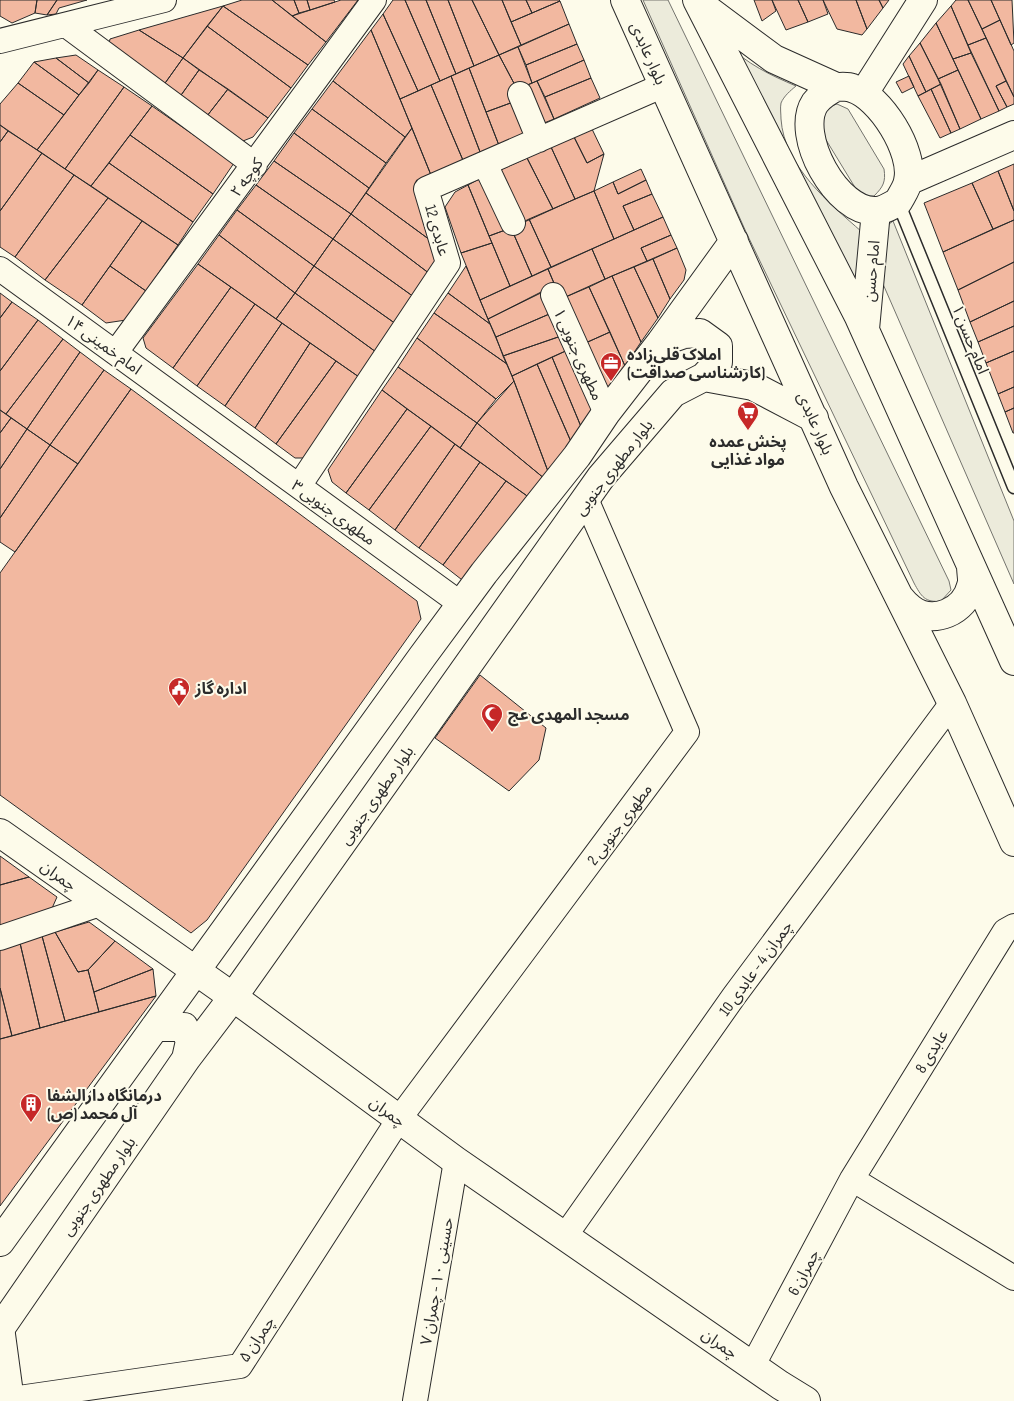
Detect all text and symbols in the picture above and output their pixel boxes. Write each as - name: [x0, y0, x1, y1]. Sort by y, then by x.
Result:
- street label: بلوار عابدی: [625, 19, 670, 88]
- street label: کوچه ۲: [227, 155, 268, 201]
- street label: عابدی 12: [420, 203, 453, 258]
- street label: امام حسن: [860, 239, 887, 303]
- street label: امام حسن ۱: [945, 302, 992, 378]
- street label: مطهری جنوبی ۱: [549, 305, 606, 404]
- street label: امام خمینی ۱۴: [60, 311, 145, 381]
- place label: املاک قلی‌زاده (کارشناسی صداقت): [627, 346, 765, 383]
- office icon: املاک قلی‌زاده (کارشناسی صداقت): [599, 351, 623, 382]
- street label: بلوار عابدی: [792, 389, 837, 458]
- supermarket icon: پخش عمده مواد غذایی: [736, 400, 760, 431]
- street label: بلوار مطهری جنوبی: [571, 416, 657, 520]
- place label: پخش عمده مواد غذایی: [709, 433, 787, 470]
- street label: مطهری جنوبی ۳: [287, 476, 379, 550]
- public building icon: اداره گاز: [167, 676, 191, 707]
- place label: اداره گاز: [194, 680, 247, 699]
- mosque icon: مسجد المهدی عج: [480, 702, 504, 733]
- place label: مسجد المهدی عج: [508, 706, 629, 727]
- street label: بلوار مطهری جنوبی: [336, 743, 418, 849]
- street label: مطهری جنوبی 2: [584, 781, 657, 869]
- street label: چمران: [37, 857, 80, 896]
- street label: چمران 4 - عابدی 10: [715, 918, 797, 1020]
- street label: عابدی 8: [912, 1027, 953, 1077]
- place label: درمانگاه دارالشفا آل محمد (ص): [47, 1087, 162, 1124]
- building icon: درمانگاه دارالشفا آل محمد (ص): [19, 1092, 43, 1123]
- street label: چمران: [366, 1093, 409, 1132]
- street label: بلوار مطهری جنوبی: [58, 1134, 140, 1240]
- street label: حسينی ۱۰ - چمران ۷: [417, 1216, 458, 1347]
- street label: چمران 6: [784, 1247, 824, 1299]
- street label: چمران ۵: [235, 1313, 279, 1366]
- street label: چمران: [698, 1325, 741, 1363]

